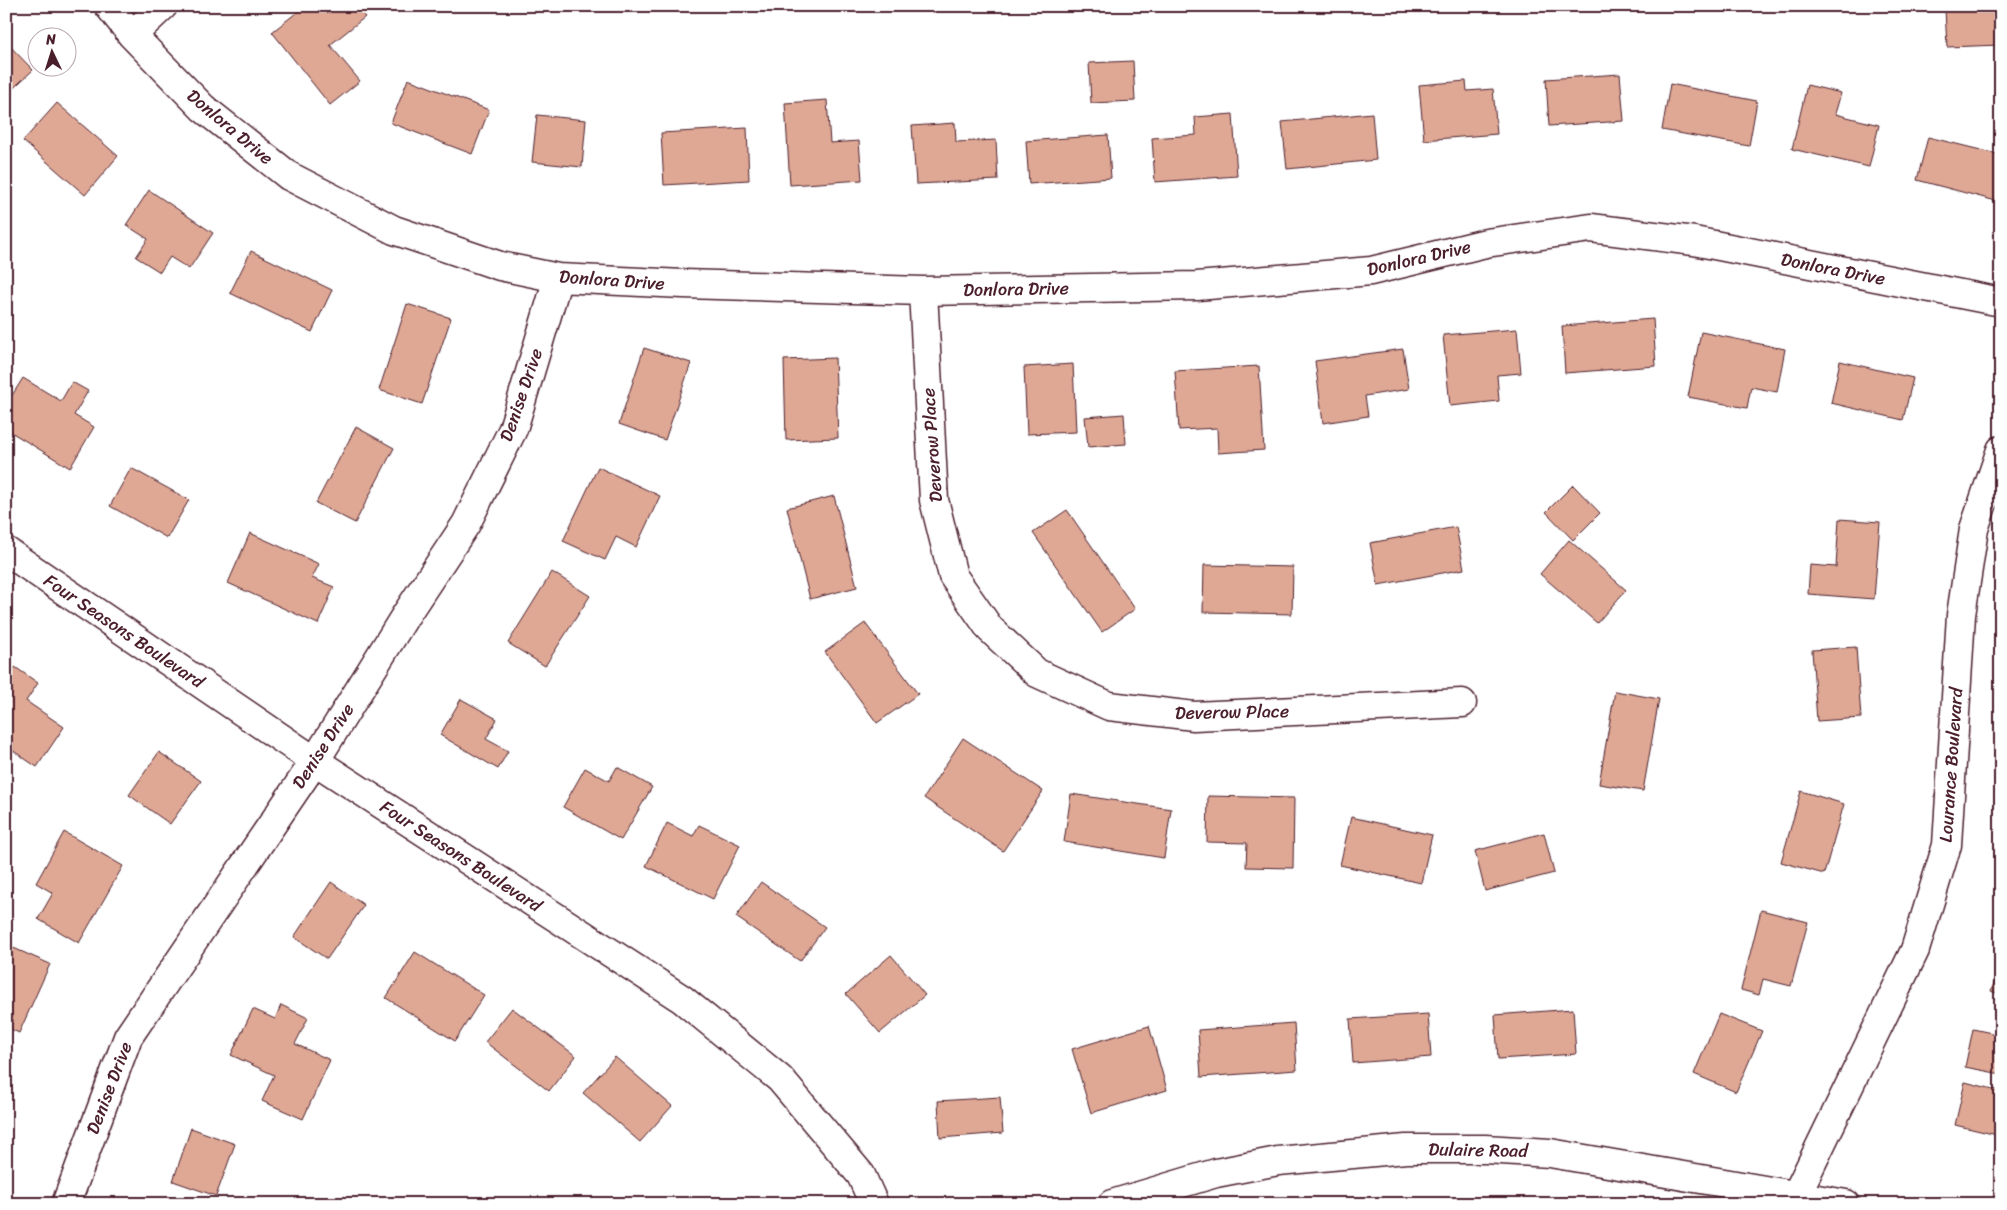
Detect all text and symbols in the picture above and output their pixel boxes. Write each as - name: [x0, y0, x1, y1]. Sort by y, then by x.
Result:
- text: N: [44, 27, 57, 52]
- north arrow: [28, 28, 78, 78]
- street label: Donlora Drive: [179, 81, 281, 173]
- street label: Donlora Drive: [1364, 231, 1474, 285]
- street label: Donlora Drive: [1778, 243, 1888, 295]
- street label: Donlora Drive: [558, 260, 666, 300]
- street label: Donlora Drive: [963, 272, 1069, 306]
- street label: Denise Drive: [490, 344, 552, 446]
- street label: Deverow Place: [912, 387, 952, 503]
- street label: Four Seasons Boulevard: [37, 565, 212, 698]
- street label: Lourance Boulevard: [1930, 685, 1972, 843]
- street label: Deverow Place: [1175, 695, 1289, 729]
- street label: Denise Drive: [283, 697, 363, 795]
- street label: Four Seasons Boulevard: [373, 791, 550, 922]
- street label: Denise Drive: [77, 1037, 141, 1139]
- street label: Dulaire Road: [1428, 1133, 1530, 1167]

